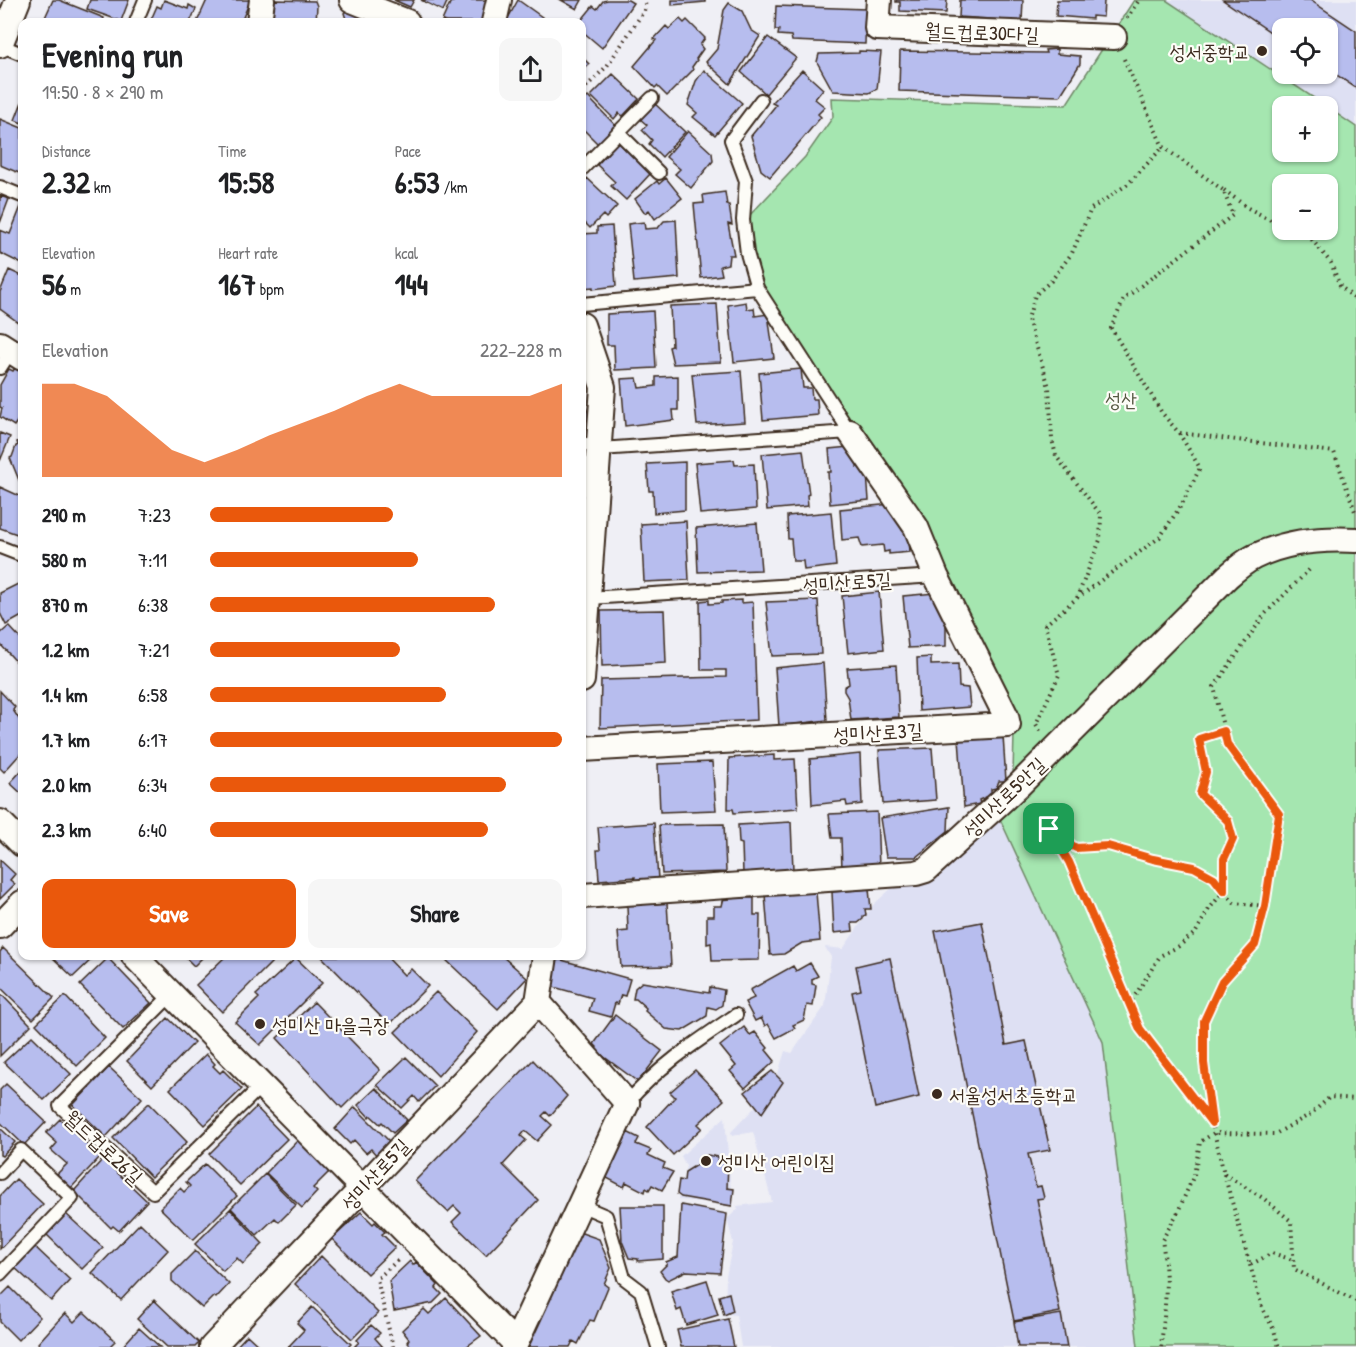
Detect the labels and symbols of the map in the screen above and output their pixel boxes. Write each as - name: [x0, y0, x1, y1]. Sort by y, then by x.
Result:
- street label: 월드컵로30다길: [924, 17, 1040, 47]
- place label: 성서중학교: [1170, 38, 1250, 65]
- marker: 성서중학교: [1255, 44, 1269, 58]
- park label: 성산: [1105, 386, 1137, 413]
- street label: 성미산로5길: [802, 565, 892, 599]
- street label: 성미산로3길: [833, 716, 923, 748]
- street label: 성미산로5안길: [957, 751, 1051, 843]
- pin: [1023, 803, 1074, 854]
- place label: 성미산 마을극장: [272, 1011, 389, 1038]
- marker: 성미산 마을극장: [253, 1017, 267, 1031]
- place label: 서울성서초등학교: [949, 1081, 1078, 1108]
- marker: 서울성서초등학교: [930, 1087, 944, 1101]
- street label: 월드컵로26길: [59, 1104, 149, 1190]
- street label: 성미산로5길: [335, 1132, 415, 1216]
- place label: 성미산 어린이집: [718, 1148, 835, 1175]
- marker: 성미산 어린이집: [699, 1154, 713, 1168]

